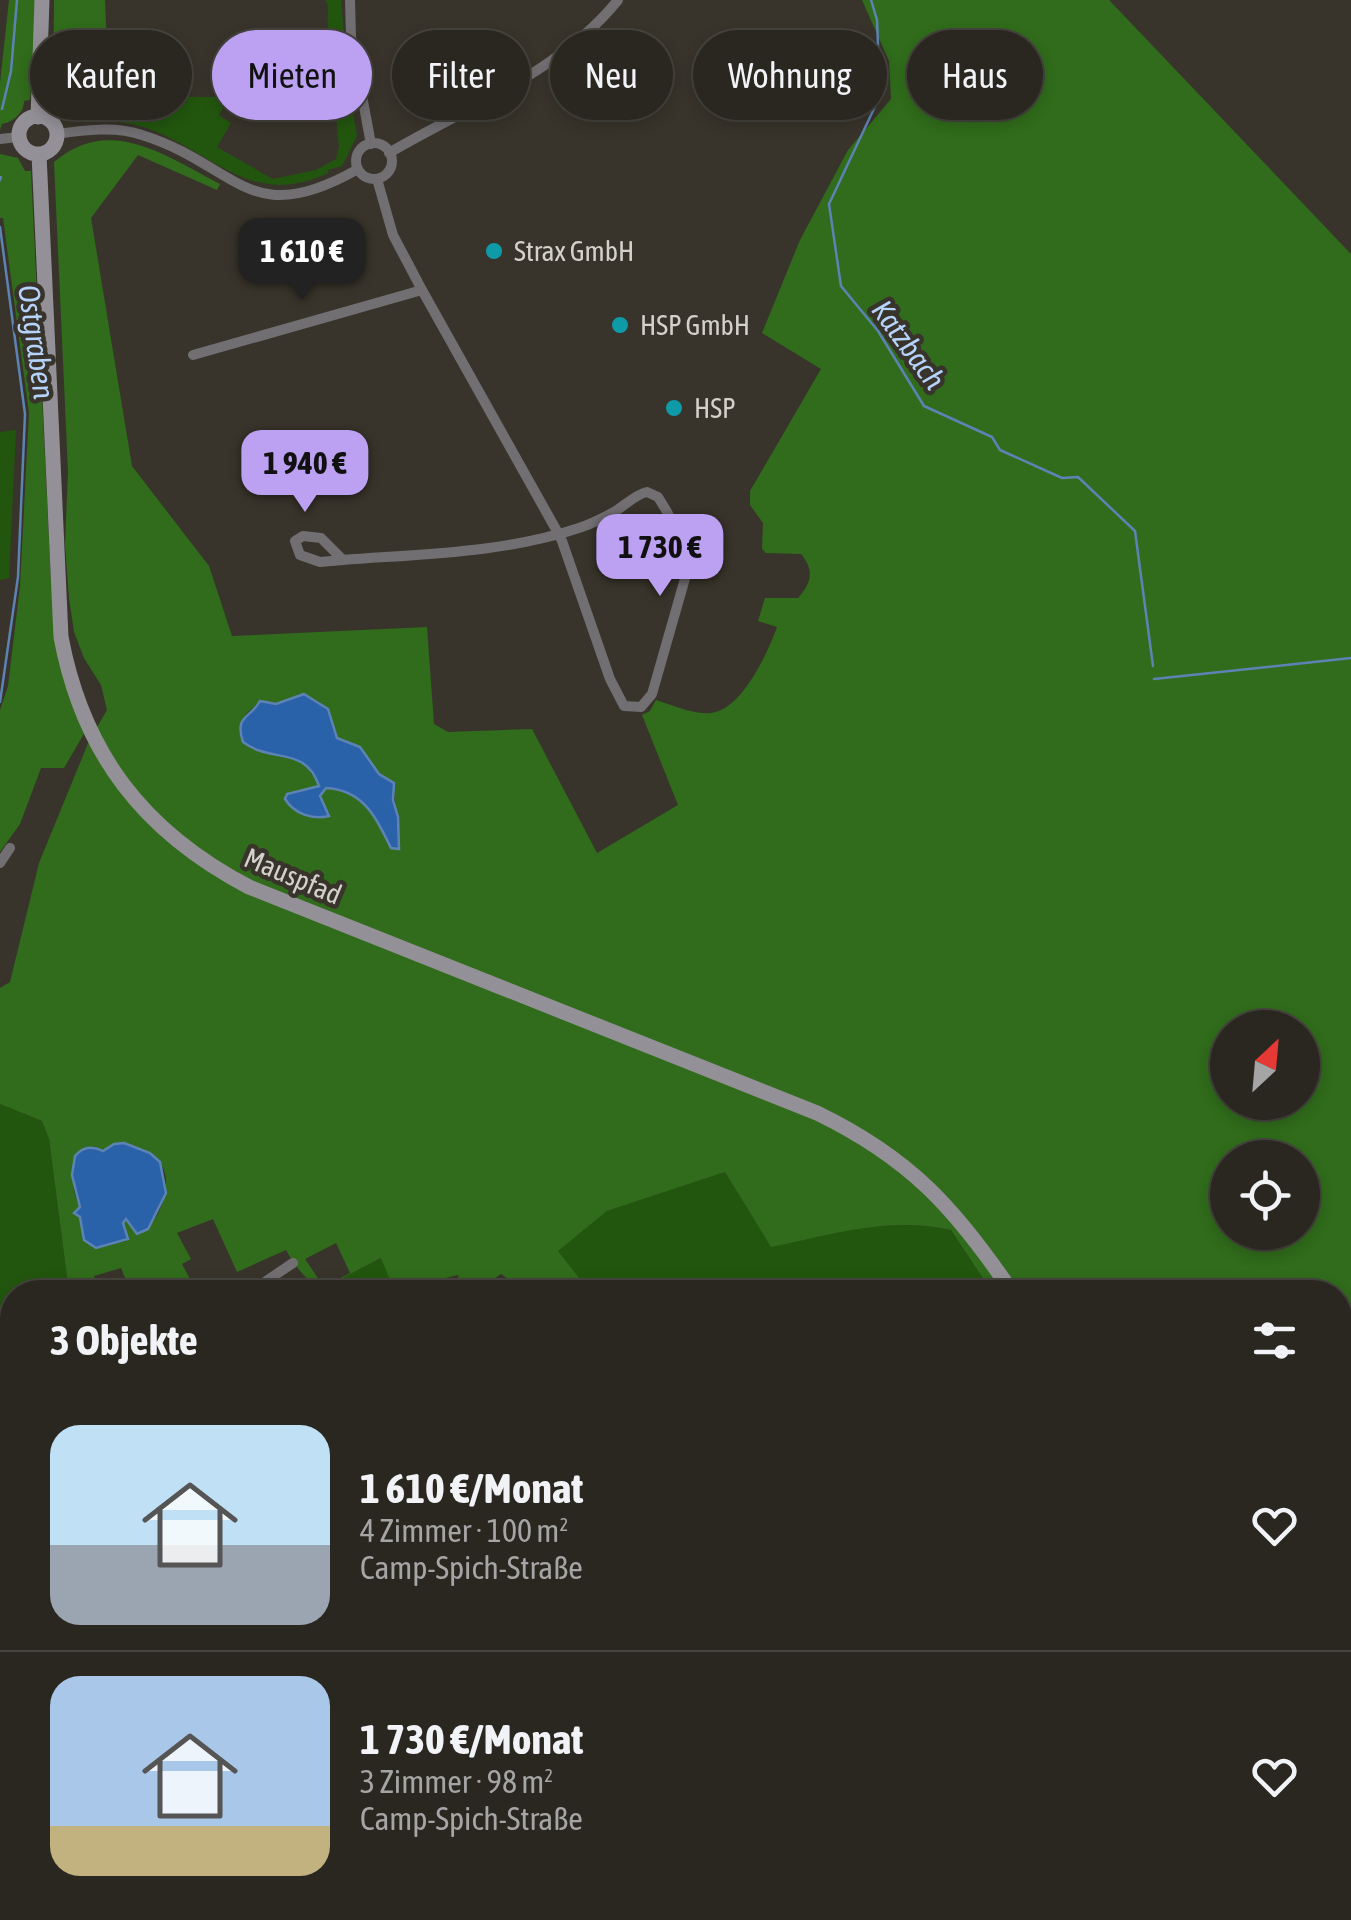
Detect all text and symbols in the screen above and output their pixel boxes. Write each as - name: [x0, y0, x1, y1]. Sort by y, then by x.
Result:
- chip: Kaufen: [30, 30, 192, 120]
- chip: Mieten: [212, 30, 372, 120]
- chip: Filter: [392, 30, 530, 120]
- chip: Neu: [550, 30, 673, 120]
- chip: Wohnung: [693, 30, 887, 120]
- chip: Haus: [907, 30, 1043, 120]
- pin: 1 610 €: [210, 218, 394, 303]
- text: 1 610 €: [260, 232, 344, 269]
- place label: Strax GmbH: [514, 235, 634, 267]
- marker: Strax GmbH: [483, 240, 505, 262]
- water label: Ostgraben: [12, 283, 62, 401]
- water label: Katzbach: [865, 293, 952, 395]
- place label: HSP GmbH: [640, 309, 750, 341]
- marker: HSP GmbH: [609, 314, 631, 336]
- place label: HSP: [694, 392, 736, 424]
- marker: HSP: [663, 397, 685, 419]
- pin: 1 940 €: [213, 430, 397, 515]
- text: 1 940 €: [263, 444, 347, 481]
- pin: 1 730 €: [568, 514, 752, 599]
- text: 1 730 €: [618, 528, 702, 565]
- street label: Mauspfad: [240, 841, 346, 911]
- north arrow: [1210, 1010, 1320, 1120]
- map controls: [1210, 1010, 1320, 1250]
- button: locate: [1210, 1140, 1320, 1250]
- icon: filters: [1247, 1313, 1302, 1368]
- text: 3 Objekte: [50, 1316, 198, 1364]
- text: 1 610 €/Monat: [360, 1464, 583, 1512]
- icon: home: [130, 1465, 250, 1585]
- icon: heart: [1247, 1498, 1302, 1553]
- text: 4 Zimmer · 100 m²: [360, 1512, 568, 1549]
- text: Camp-Spich-Straße: [360, 1549, 583, 1586]
- text: 1 730 €/Monat: [360, 1715, 583, 1763]
- icon: home: [130, 1716, 250, 1836]
- icon: heart: [1247, 1749, 1302, 1804]
- text: 3 Zimmer · 98 m²: [360, 1763, 553, 1800]
- text: Camp-Spich-Straße: [360, 1800, 583, 1837]

